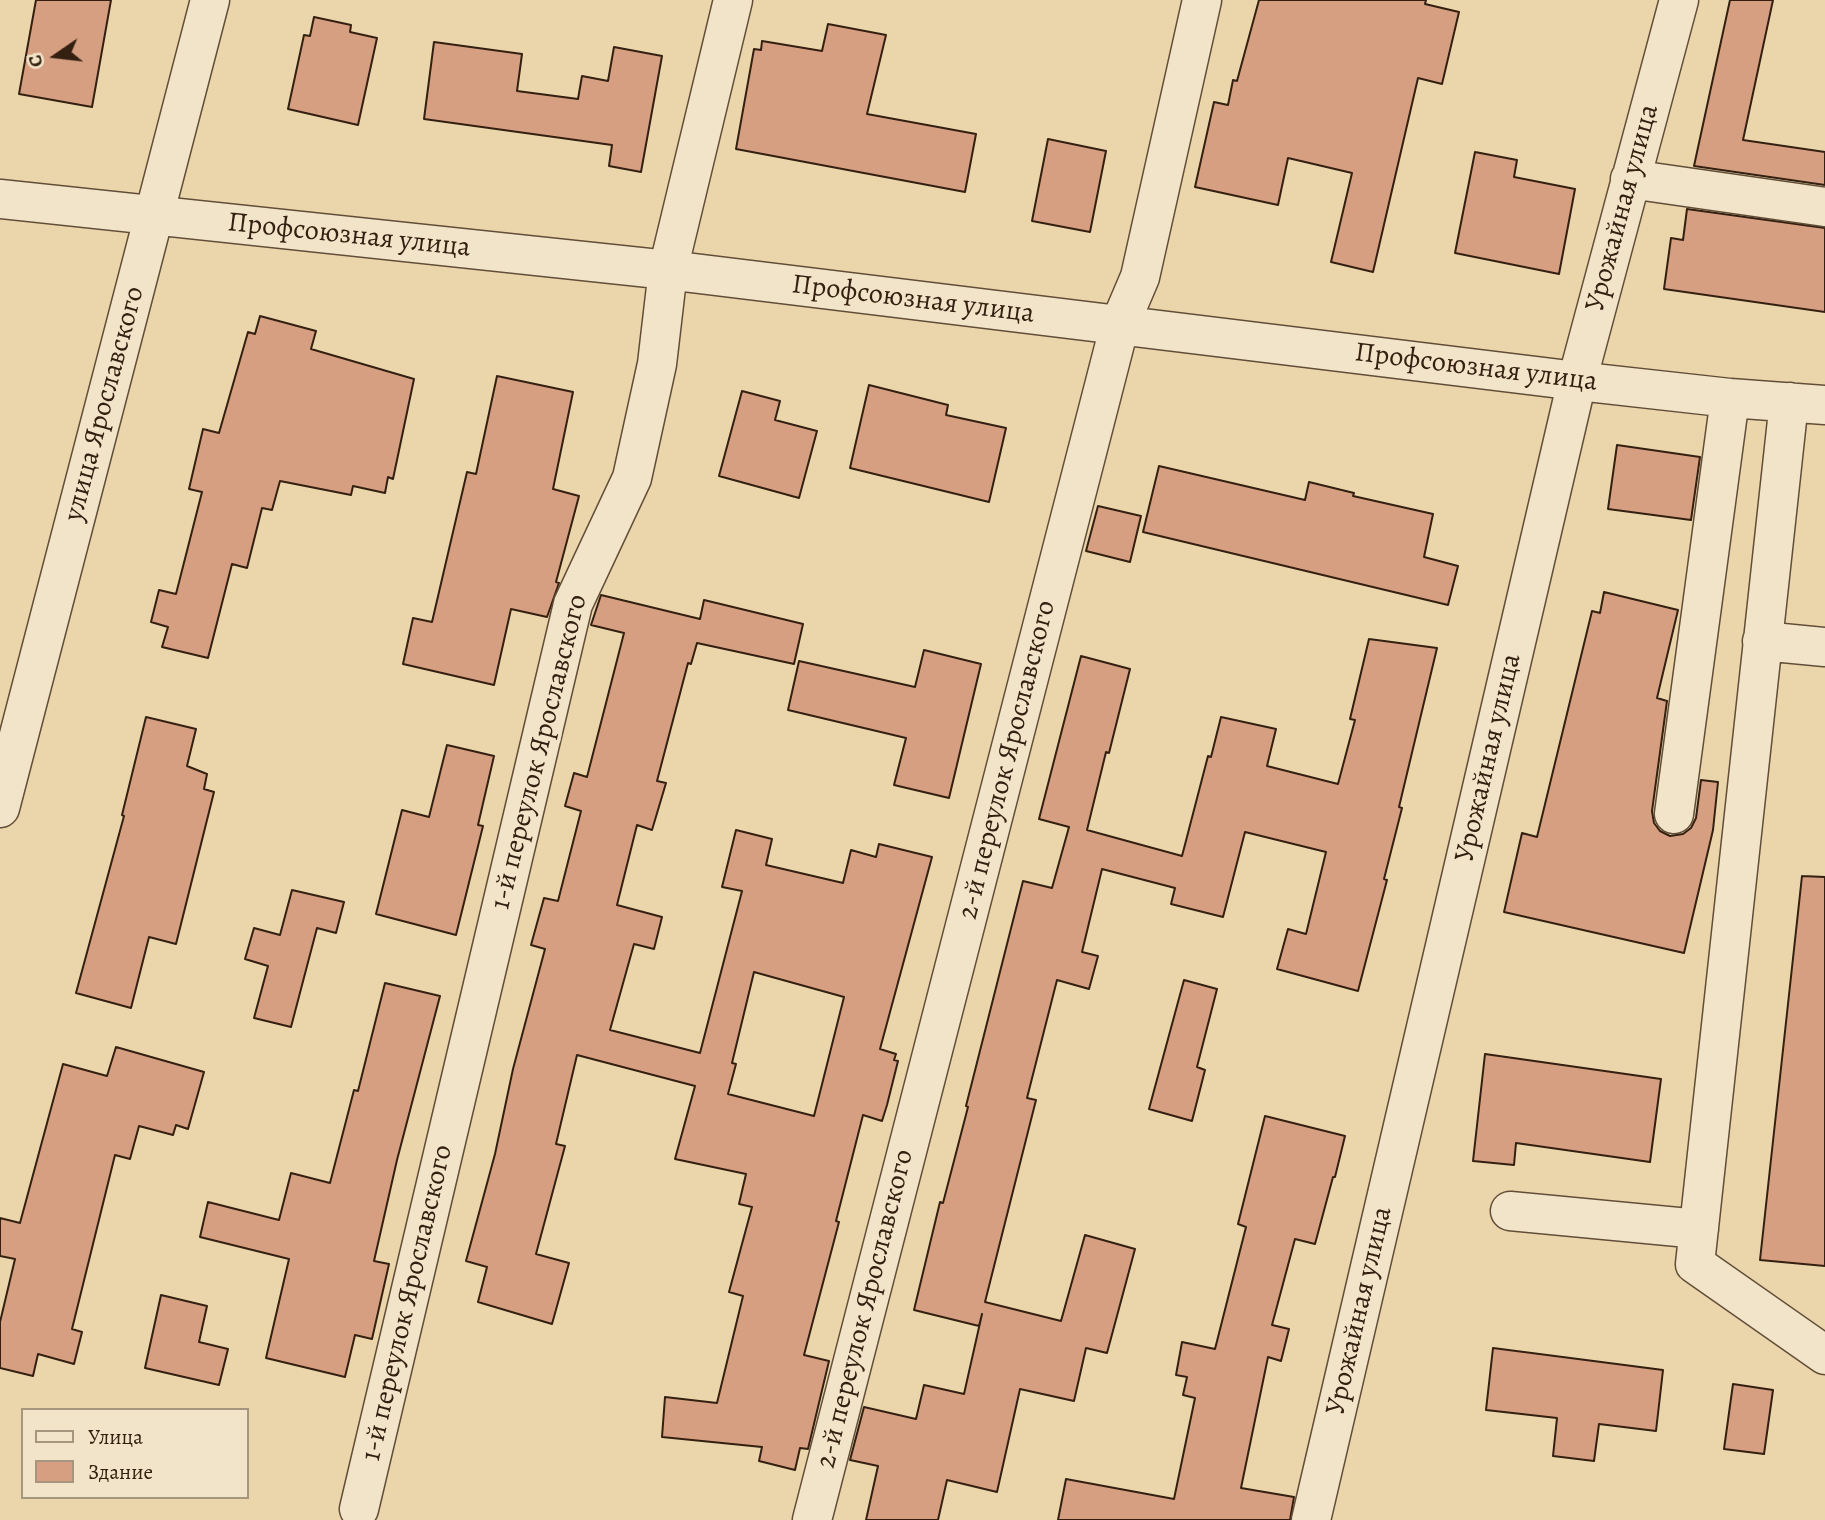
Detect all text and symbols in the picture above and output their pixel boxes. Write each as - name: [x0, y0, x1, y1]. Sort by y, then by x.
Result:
- north arrow: [21, 21, 91, 91]
- text: С: [22, 52, 50, 70]
- street label: Урожайная улица: [1579, 101, 1667, 315]
- street label: Профсоюзная улица: [226, 207, 472, 265]
- street label: Профсоюзная улица: [790, 268, 1036, 332]
- street label: улица Ярославского: [58, 283, 152, 525]
- street label: Профсоюзная улица: [1353, 336, 1599, 400]
- street label: 1-й переулок Ярославского: [485, 591, 595, 913]
- street label: 2-й переулок Ярославского: [952, 597, 1064, 923]
- street label: Урожайная улица: [1449, 650, 1529, 866]
- street label: 1-й переулок Ярославского: [355, 1142, 461, 1464]
- street label: 2-й переулок Ярославского: [810, 1146, 922, 1472]
- street label: Урожайная улица: [1320, 1203, 1400, 1419]
- legend: [21, 1408, 248, 1499]
- text: Улица: [88, 1423, 143, 1451]
- text: Здание: [88, 1458, 153, 1486]

